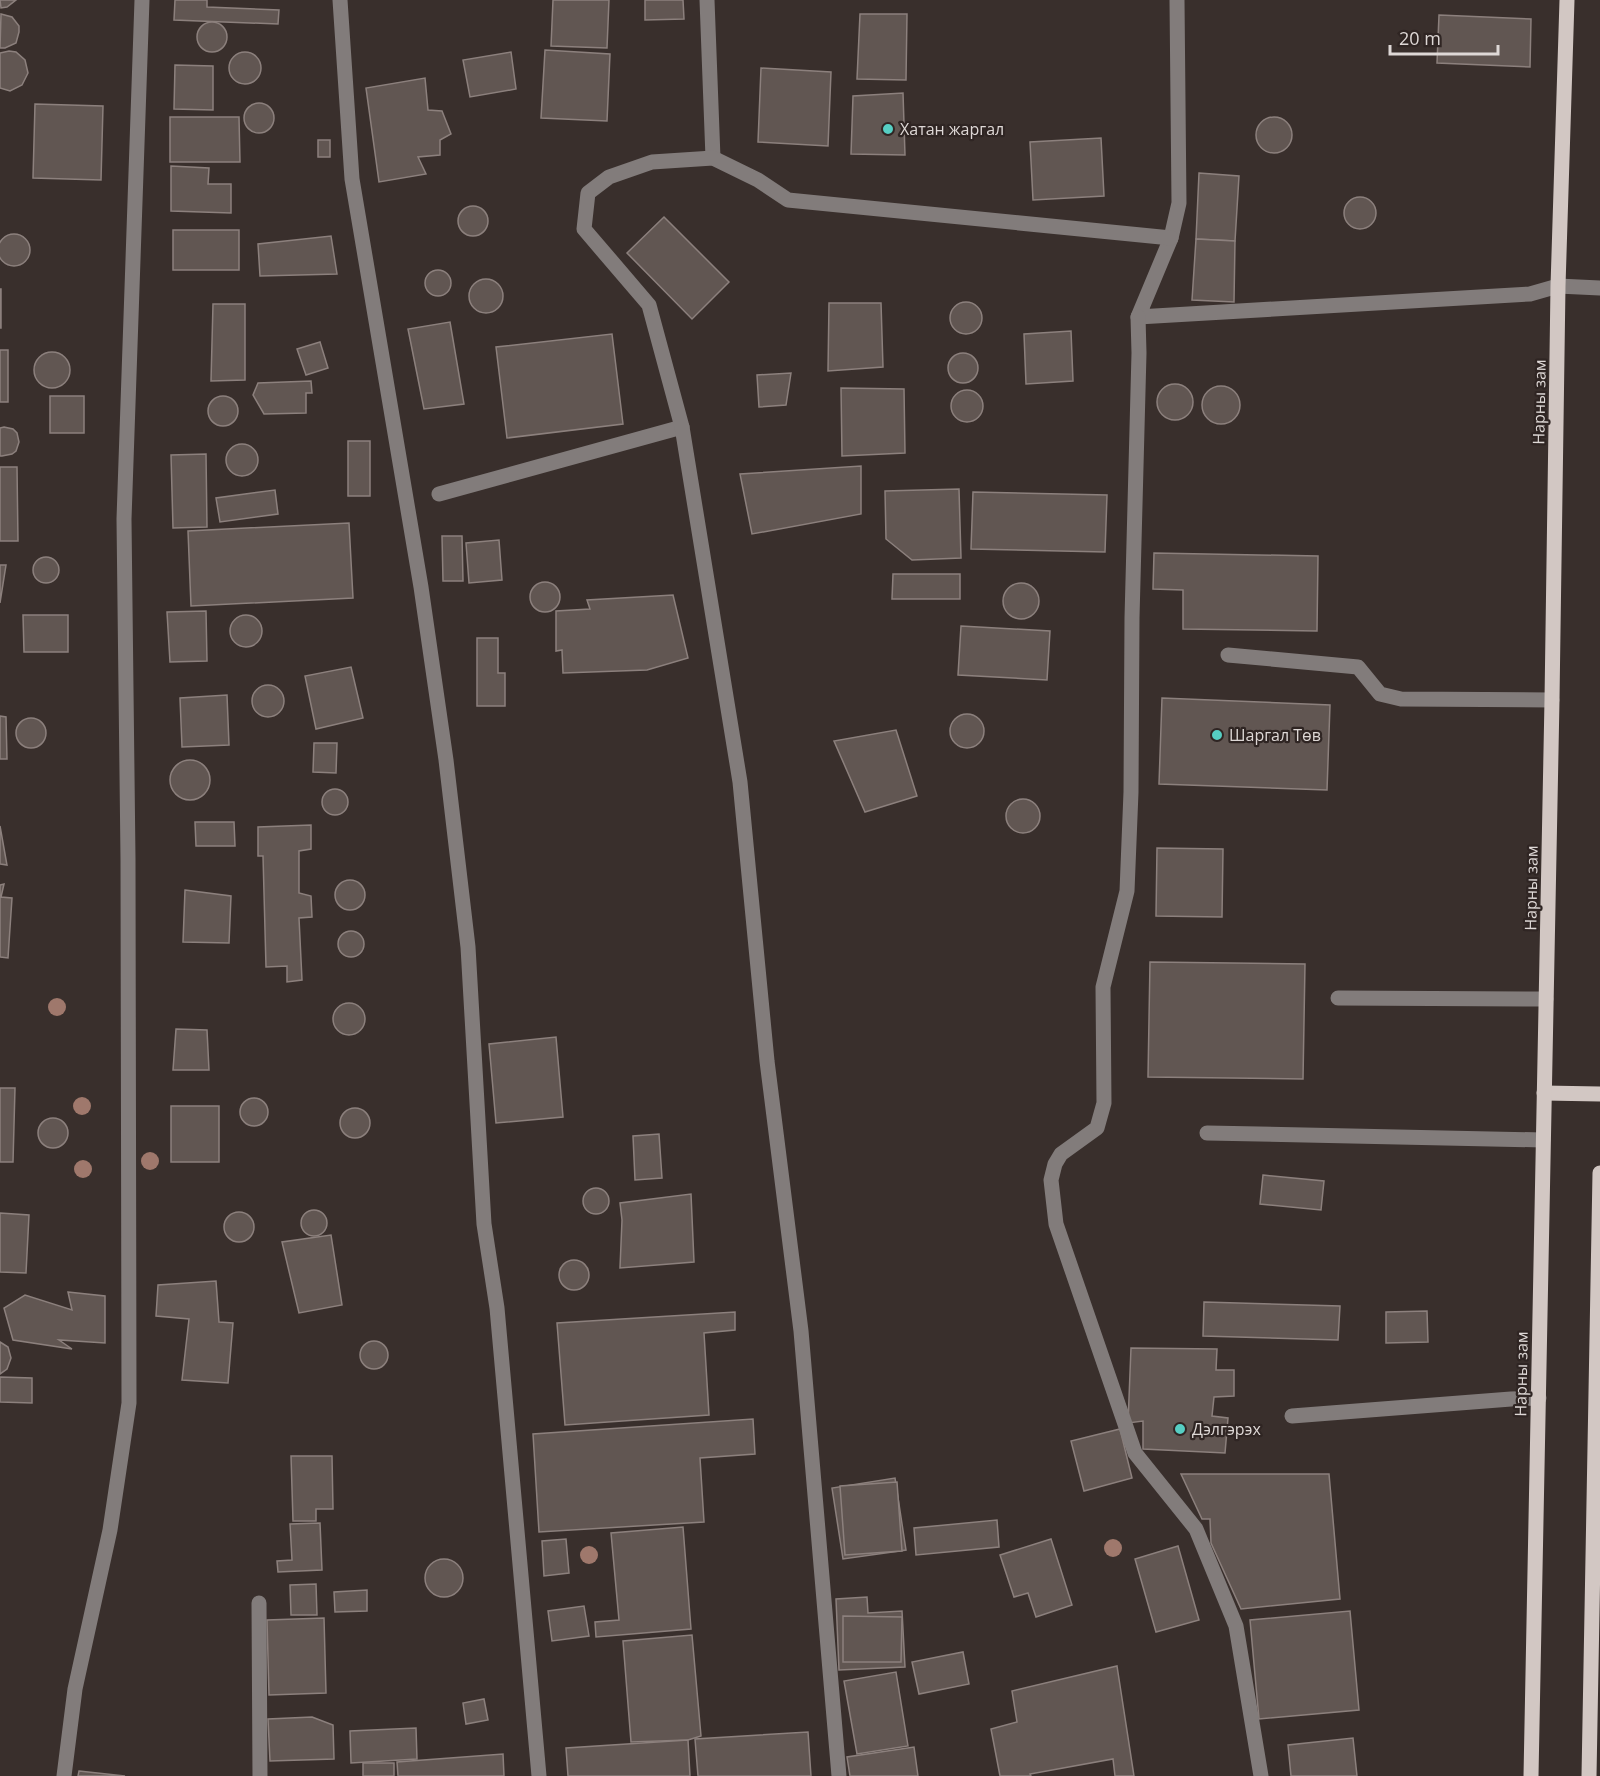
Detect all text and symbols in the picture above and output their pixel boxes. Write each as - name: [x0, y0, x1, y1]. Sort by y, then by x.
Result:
- scale bar: [1390, 18, 1498, 56]
- text: 20 m: [1399, 26, 1441, 50]
- place label: Хатан жаргал: [900, 118, 1004, 140]
- marker: Хатан жаргал: [881, 122, 895, 136]
- street label: Нарны зам: [1527, 359, 1551, 445]
- place label: Шаргал Төв: [1229, 724, 1321, 746]
- marker: Шаргал Төв: [1210, 728, 1224, 742]
- street label: Нарны зам: [1519, 845, 1543, 931]
- street label: Нарны зам: [1509, 1331, 1533, 1417]
- place label: Дэлгэрэх: [1192, 1418, 1261, 1440]
- marker: Дэлгэрэх: [1173, 1422, 1187, 1436]

